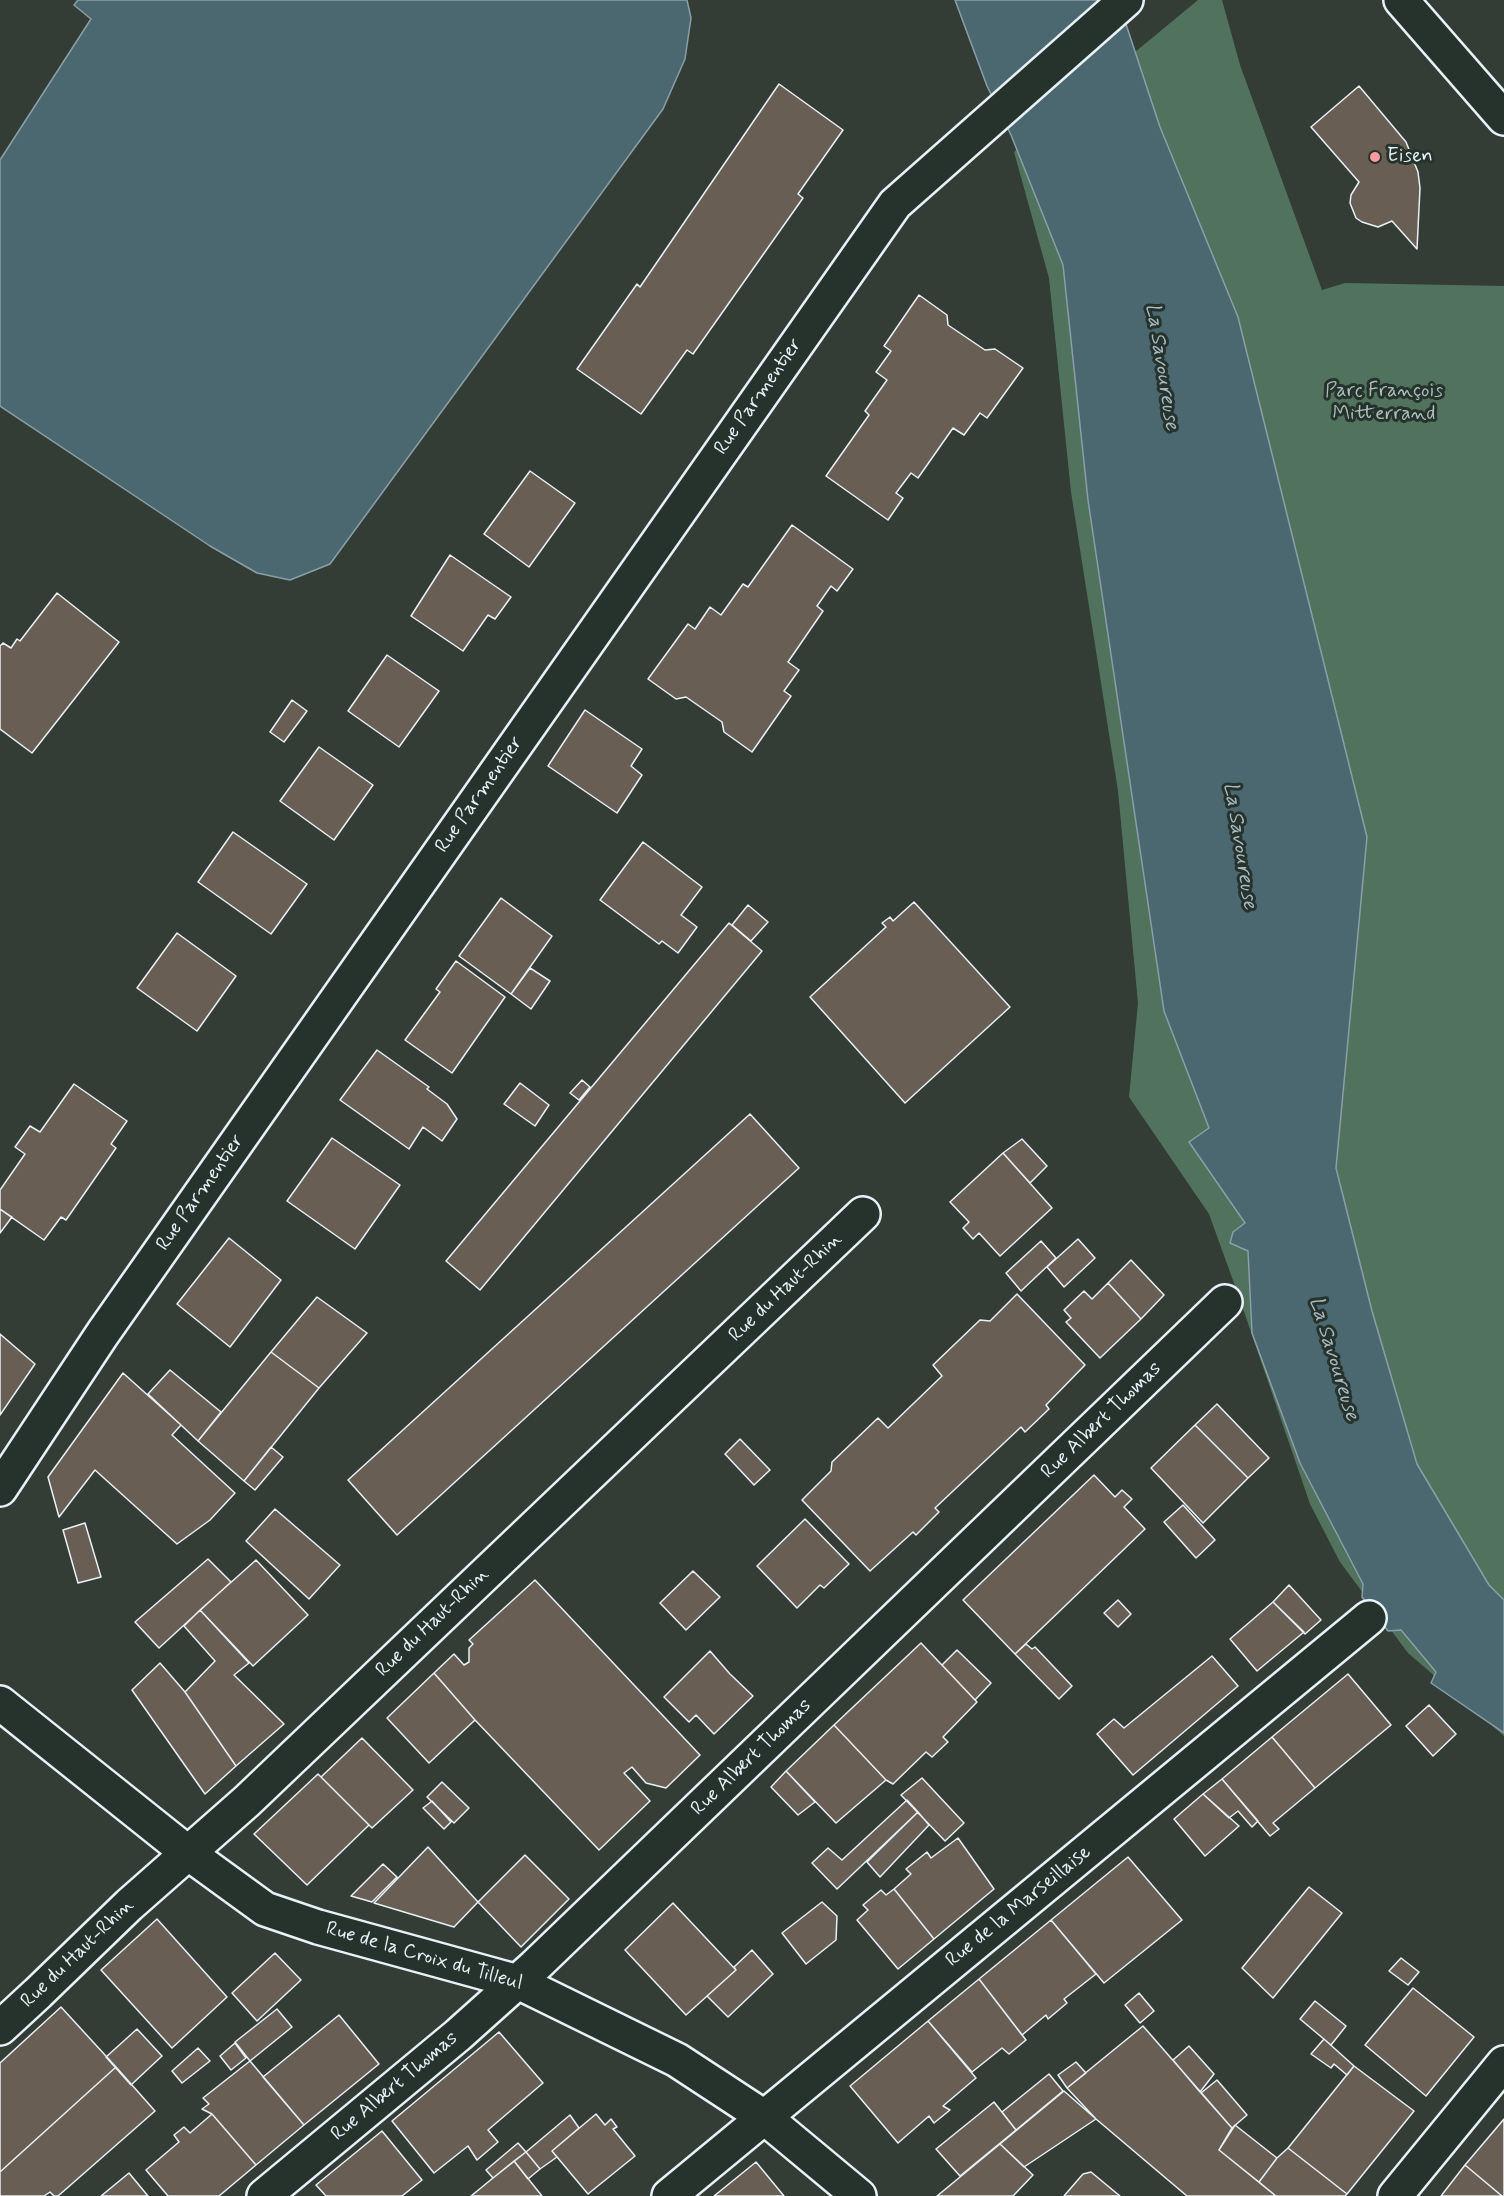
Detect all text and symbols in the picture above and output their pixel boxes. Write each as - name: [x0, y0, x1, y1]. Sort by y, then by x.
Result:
- place label: Eisen: [1387, 145, 1433, 169]
- marker: Eisen: [1368, 150, 1382, 164]
- water label: La Savoureuse: [1139, 302, 1183, 432]
- street label: Rue Parmentier: [710, 334, 808, 460]
- park label: Parc François Mitterrand: [1325, 380, 1443, 427]
- street label: Rue Parmentier: [431, 732, 529, 858]
- water label: La Savoureuse: [1217, 781, 1261, 911]
- street label: Rue Parmentier: [152, 1130, 250, 1256]
- street label: Rue du Haut-Rhin: [725, 1228, 847, 1348]
- water label: La Savoureuse: [1302, 1294, 1364, 1424]
- street label: Rue Albert Thomas: [1037, 1357, 1167, 1485]
- street label: Rue du Haut-Rhin: [372, 1563, 494, 1683]
- street label: Rue Albert Thomas: [687, 1694, 817, 1822]
- street label: Rue de la Marseillaise: [941, 1841, 1097, 1973]
- street label: Rue du Haut-Rhin: [17, 1894, 139, 2014]
- street label: Rue de la Croix du Tilleul: [323, 1917, 525, 1997]
- street label: Rue Albert Thomas: [327, 2027, 463, 2147]

